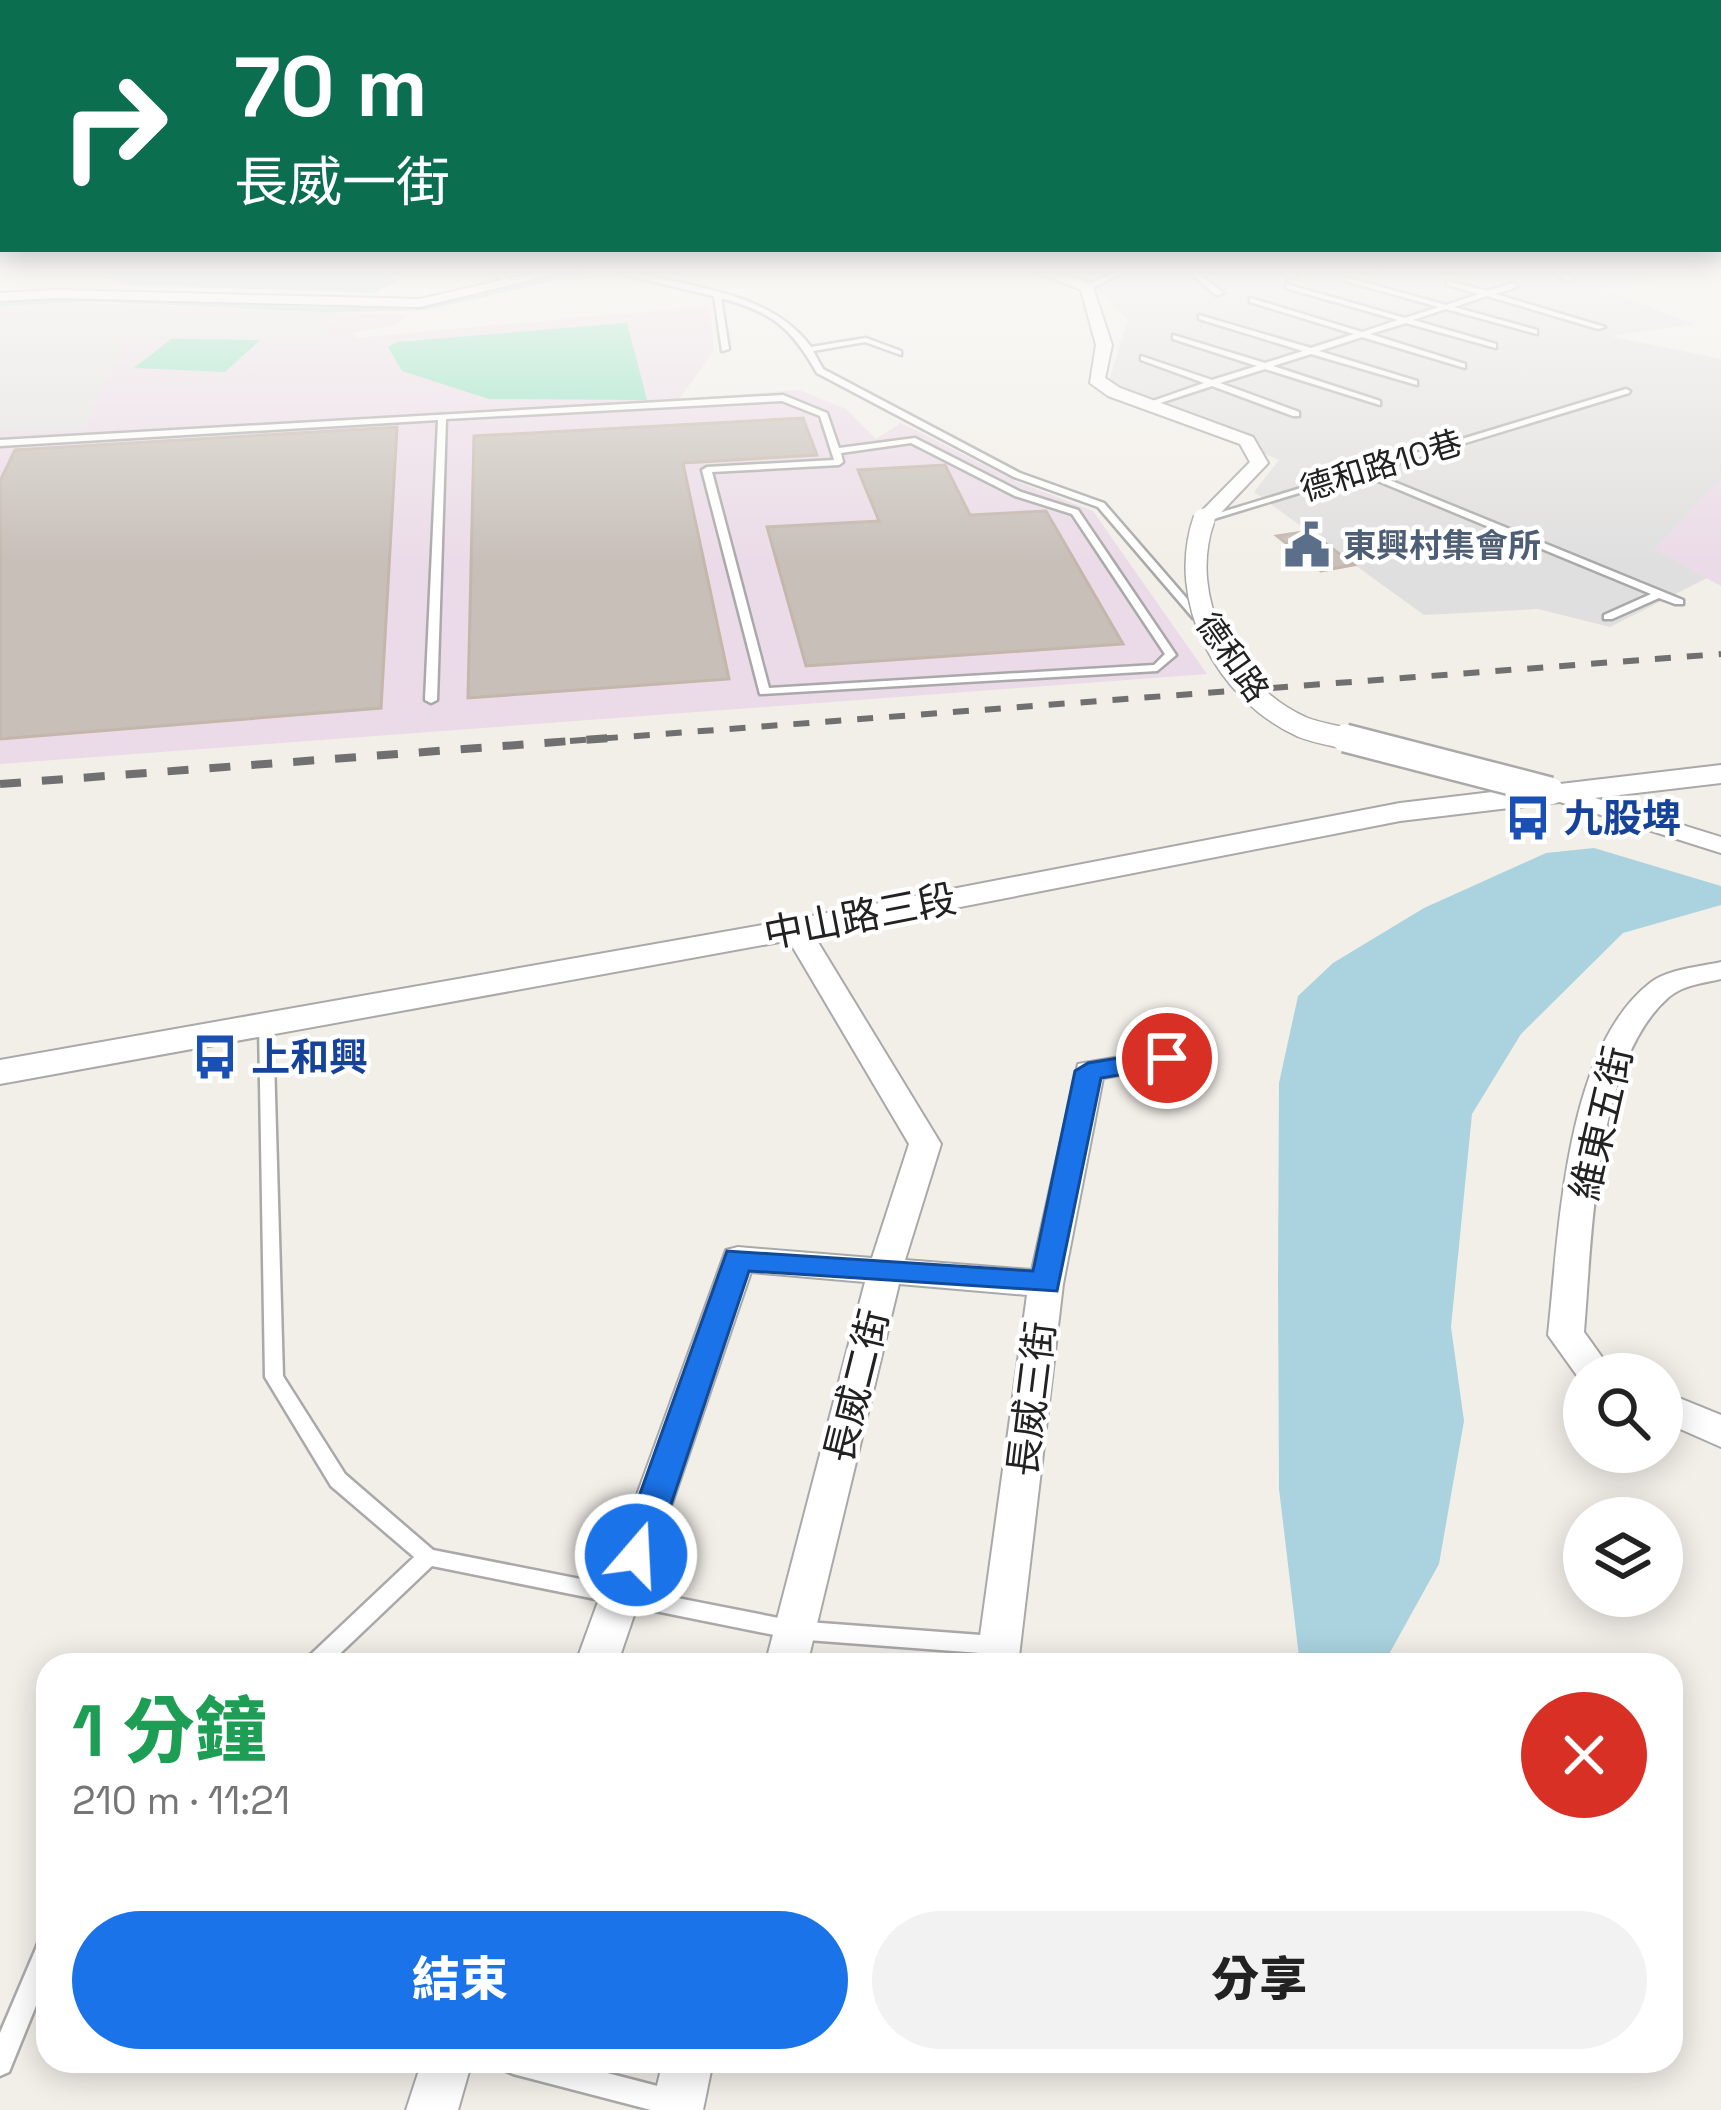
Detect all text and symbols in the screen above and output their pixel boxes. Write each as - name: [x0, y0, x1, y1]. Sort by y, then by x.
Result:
- text: 70 m: [234, 33, 428, 141]
- icon: right: [36, 48, 192, 204]
- text: 長威一街: [234, 148, 450, 217]
- street label: 德和路10巷: [1295, 421, 1467, 510]
- public building icon: 東興村集會所: [1282, 520, 1332, 570]
- place label: 東興村集會所: [1343, 525, 1541, 567]
- street label: 德和路: [1187, 605, 1278, 710]
- bus stop icon: 九股埤: [1503, 793, 1553, 843]
- place label: 九股埤: [1564, 794, 1681, 843]
- street label: 中山路三段: [760, 874, 960, 959]
- pin: [1116, 1007, 1218, 1109]
- icon: arrive: [1134, 1025, 1200, 1091]
- bus stop icon: 上和興: [190, 1032, 240, 1082]
- place label: 上和興: [251, 1033, 368, 1082]
- street label: 維東五街: [1560, 1042, 1643, 1205]
- street label: 長威二街: [814, 1305, 899, 1468]
- street label: 長威三街: [998, 1319, 1065, 1479]
- map controls: [1563, 1353, 1683, 1617]
- button: search: [1563, 1353, 1683, 1473]
- position arrow: [573, 1492, 699, 1618]
- button: layers: [1563, 1497, 1683, 1617]
- text: 1 分鐘: [72, 1685, 267, 1777]
- button: close: [1521, 1692, 1647, 1818]
- text: 210 m · 11:21: [72, 1776, 290, 1825]
- button: 結束: [72, 1911, 848, 2049]
- button: 分享: [872, 1911, 1647, 2049]

